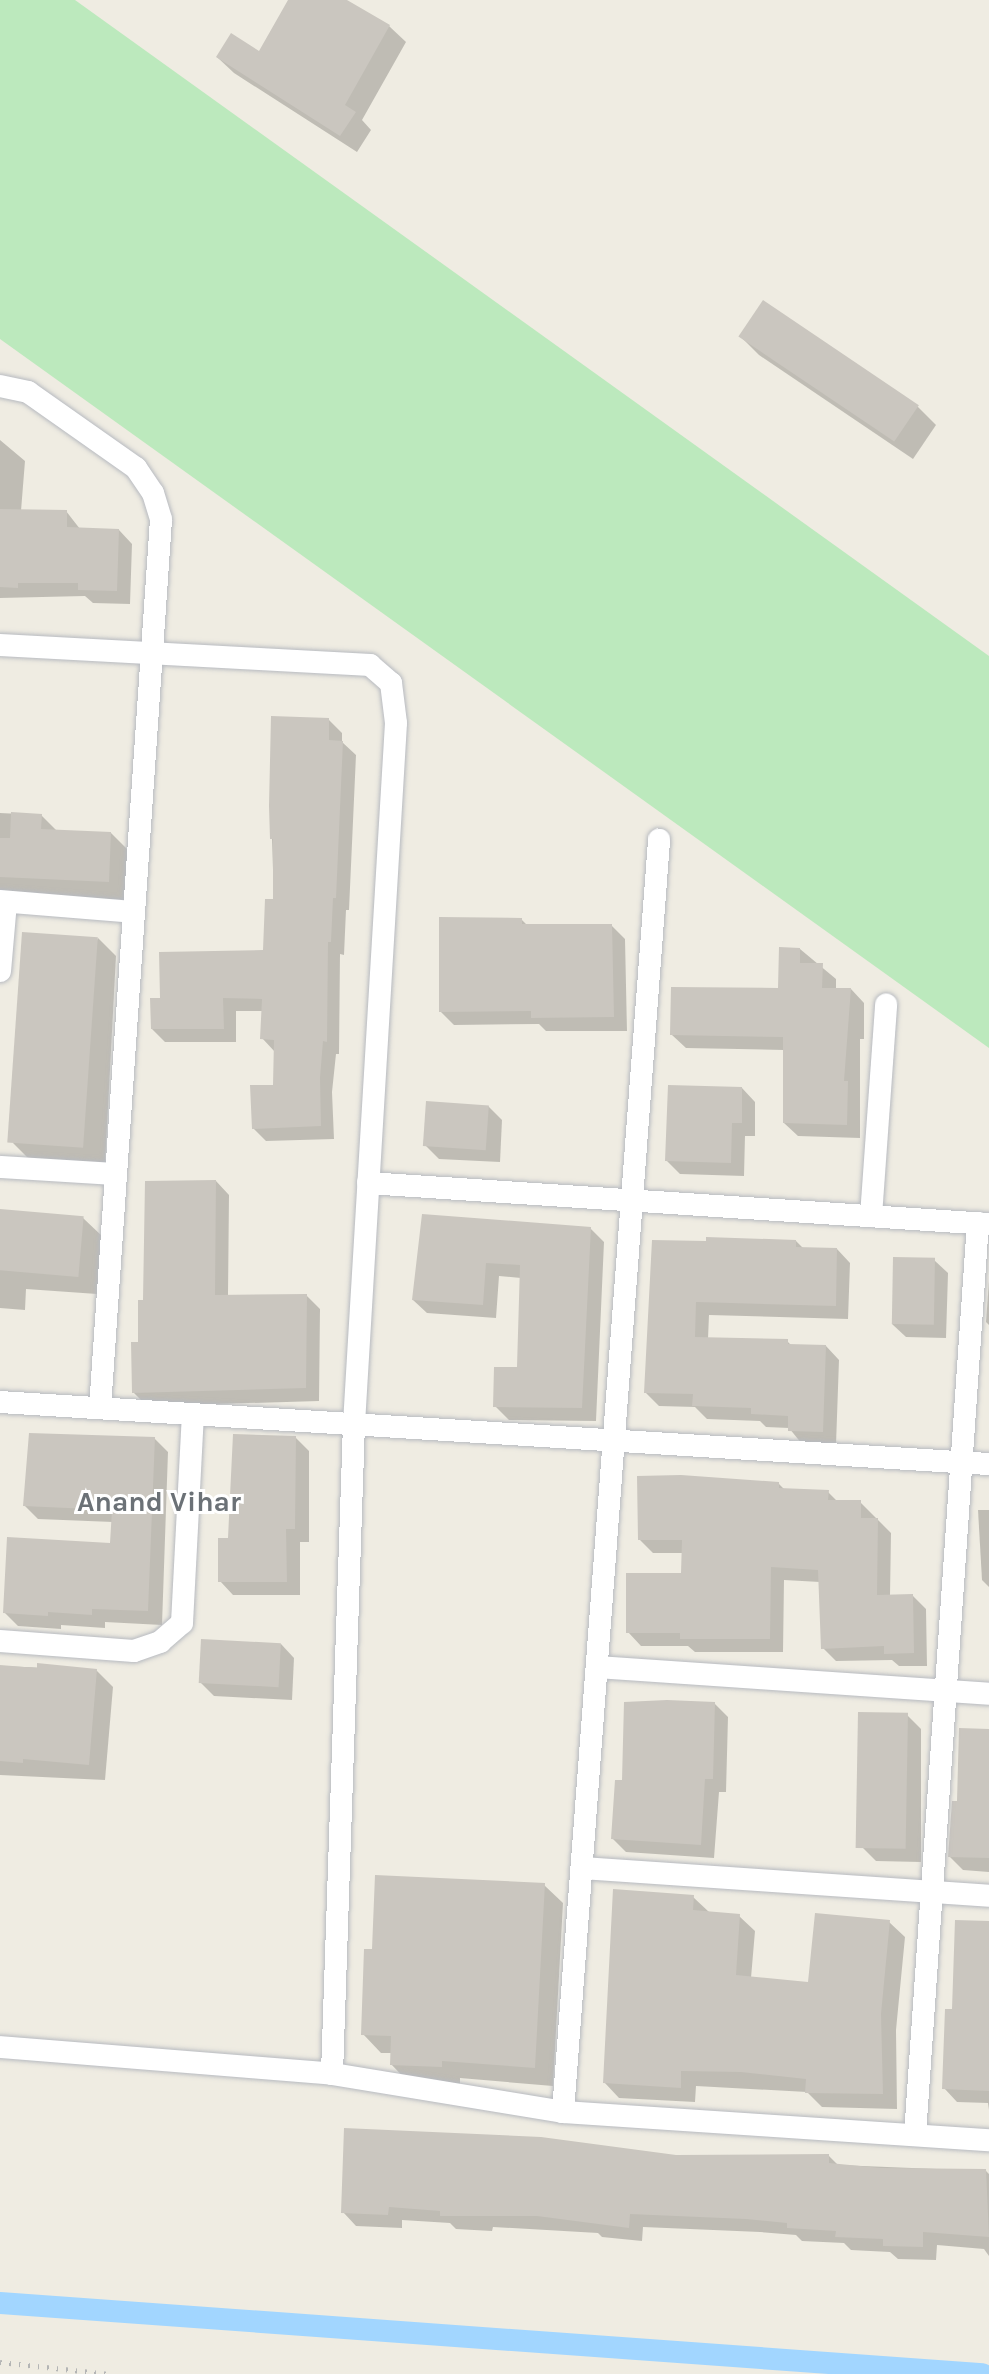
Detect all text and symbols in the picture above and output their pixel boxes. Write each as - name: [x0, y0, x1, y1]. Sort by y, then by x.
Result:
- district label: Anand Vihar: [77, 1485, 241, 1519]

